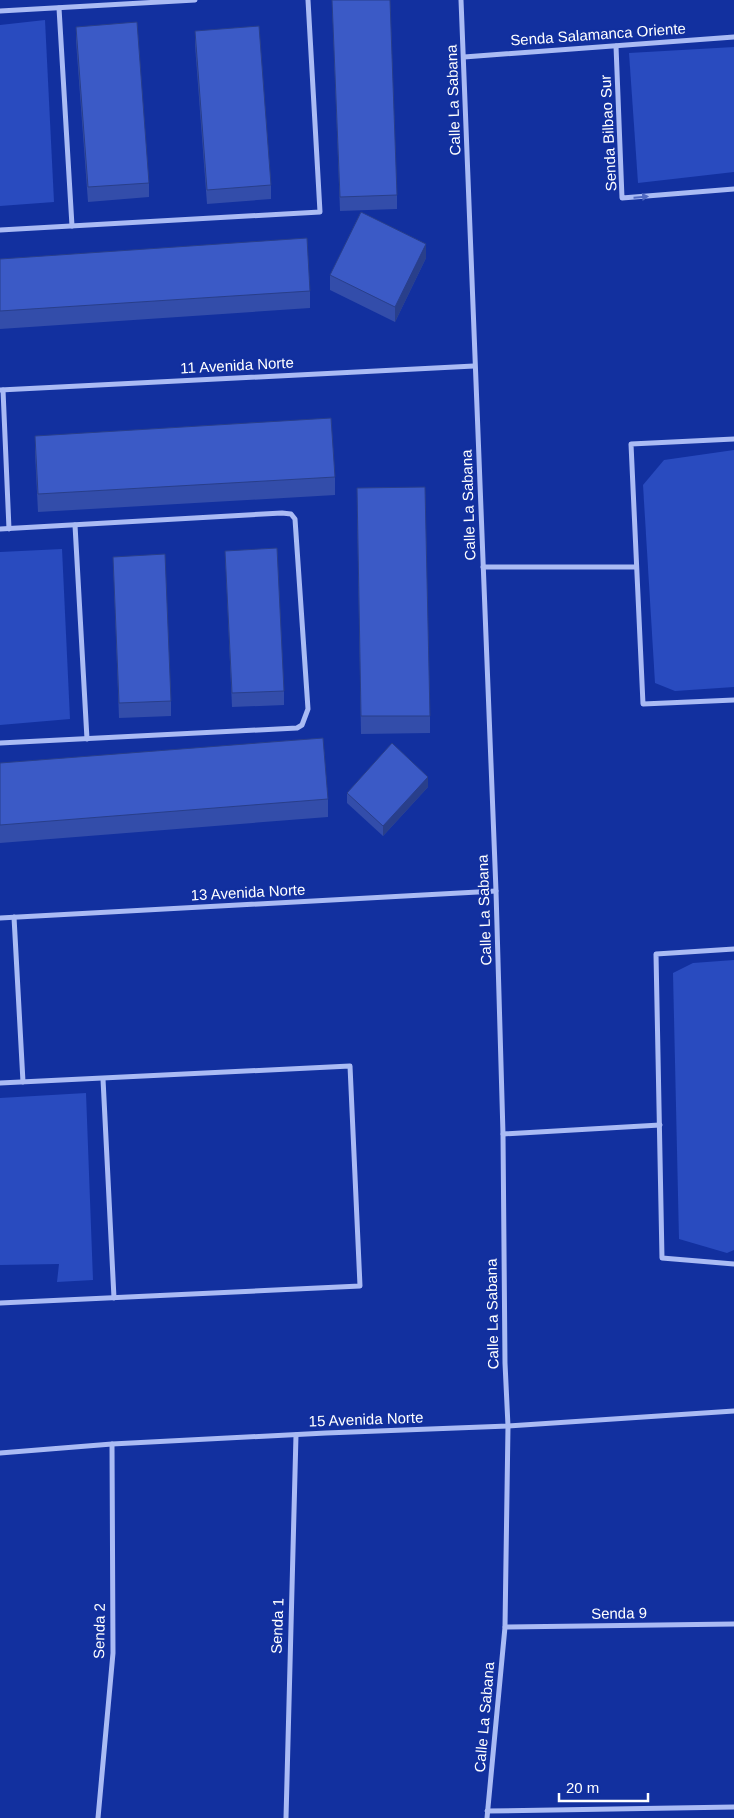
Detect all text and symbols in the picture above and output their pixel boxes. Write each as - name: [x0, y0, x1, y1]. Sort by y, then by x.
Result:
- street label: Senda Salamanca Oriente: [510, 19, 686, 49]
- street label: Calle La Sabana: [443, 44, 463, 156]
- street label: Senda Bilbao Sur: [596, 74, 620, 192]
- one-way arrow: [633, 192, 649, 200]
- street label: 11 Avenida Norte: [180, 354, 294, 376]
- street label: Calle La Sabana: [458, 449, 478, 561]
- street label: Calle La Sabana: [474, 854, 494, 966]
- street label: 13 Avenida Norte: [190, 881, 306, 903]
- street label: Calle La Sabana: [483, 1258, 501, 1370]
- street label: 15 Avenida Norte: [308, 1409, 424, 1429]
- street label: Senda 1: [268, 1598, 286, 1654]
- street label: Senda 2: [90, 1603, 108, 1659]
- street label: Senda 9: [591, 1604, 647, 1622]
- street label: Calle La Sabana: [471, 1660, 497, 1773]
- scale bar: [559, 1770, 648, 1802]
- text: 20 m: [566, 1779, 599, 1796]

